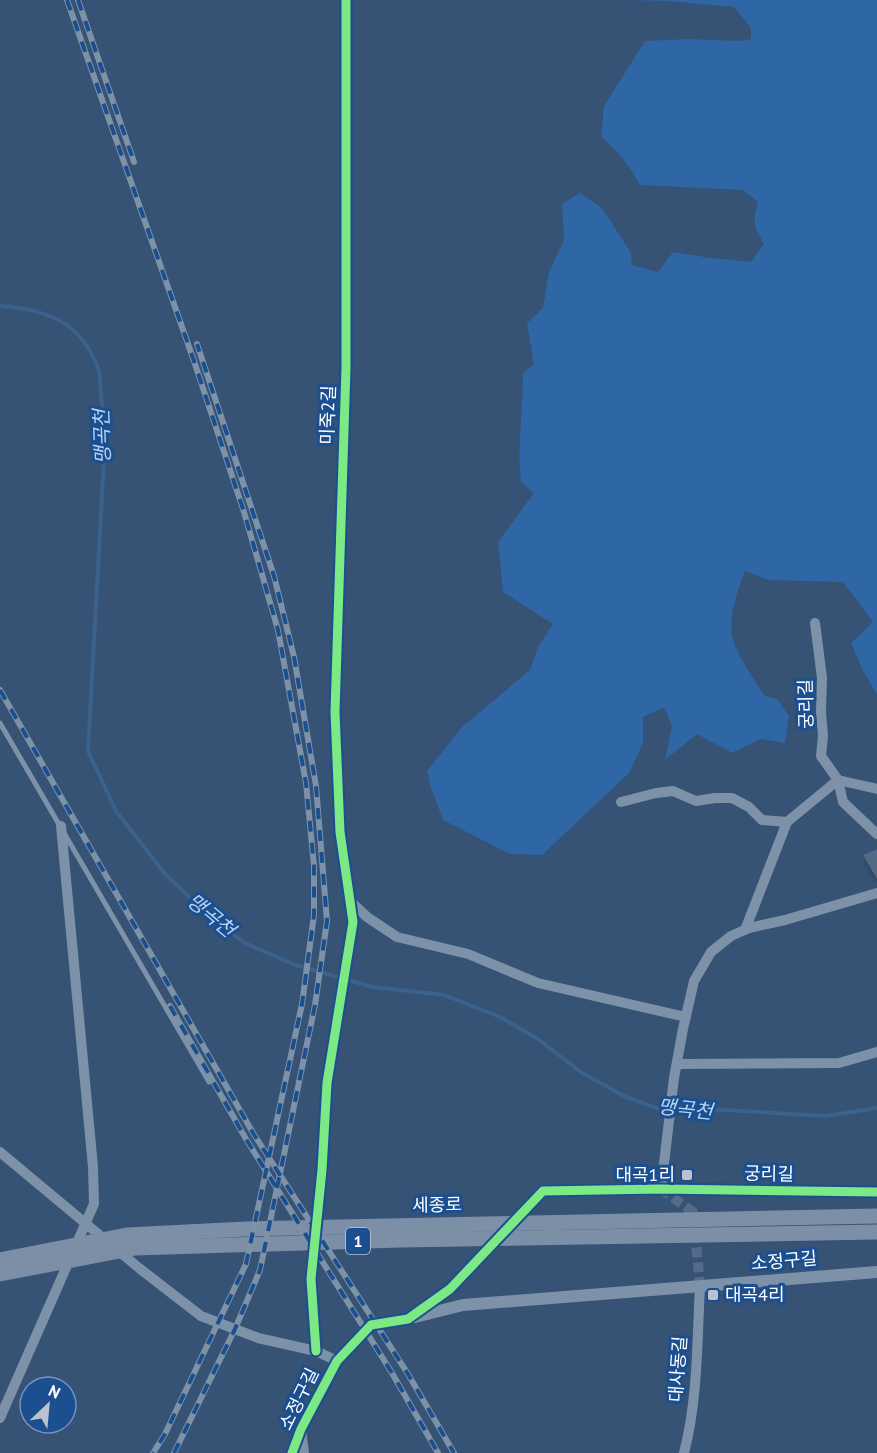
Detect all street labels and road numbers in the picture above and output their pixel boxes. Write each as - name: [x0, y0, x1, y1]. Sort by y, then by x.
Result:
- street label: 미죽2길: [315, 385, 340, 445]
- street label: 궁리길: [794, 679, 817, 729]
- street label: 궁리길: [744, 1162, 794, 1185]
- street label: 세종로: [412, 1193, 462, 1216]
- road number: 1: [346, 1228, 370, 1254]
- street label: 소정구길: [750, 1246, 818, 1275]
- street label: 대사동길: [664, 1335, 691, 1403]
- street label: 소정구길: [274, 1364, 323, 1434]

